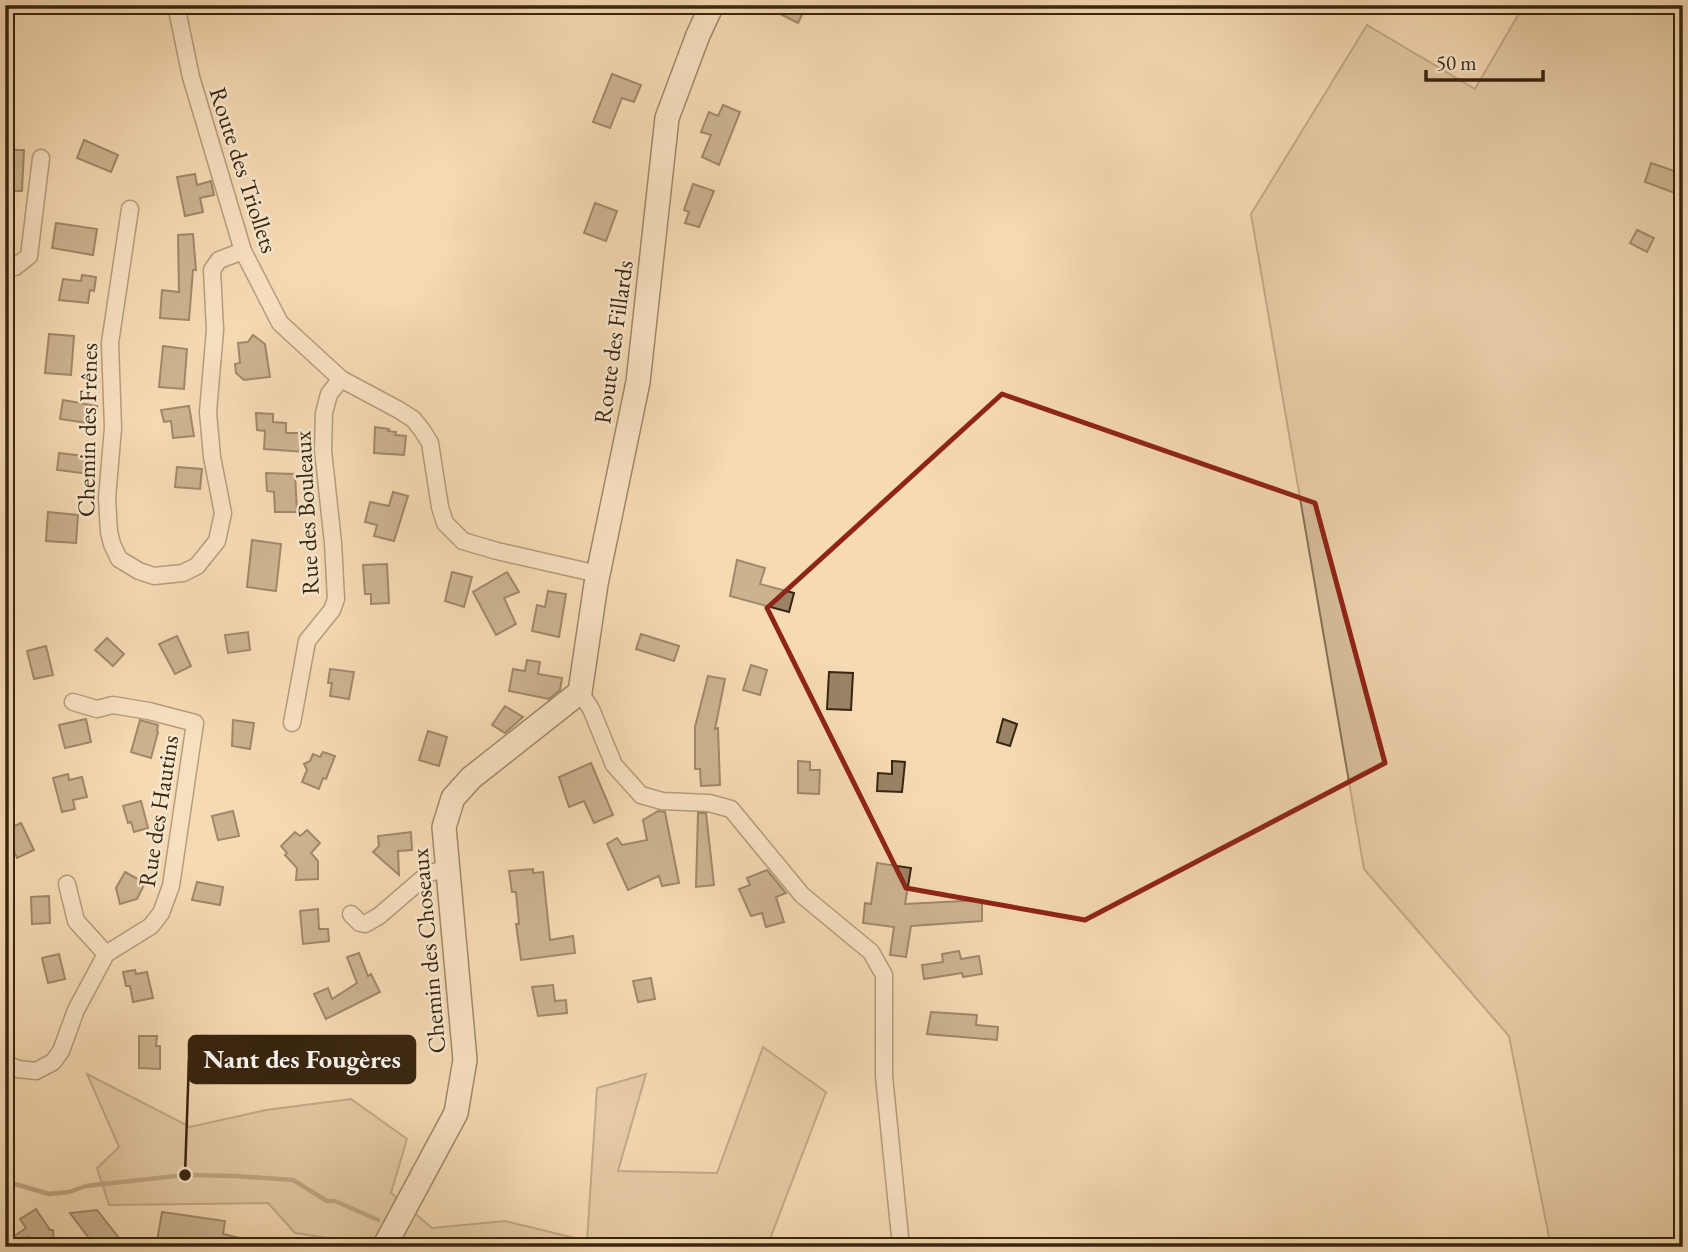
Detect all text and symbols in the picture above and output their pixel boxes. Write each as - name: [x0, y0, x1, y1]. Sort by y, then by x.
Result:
- scale bar: [1426, 38, 1543, 82]
- text: 50 m: [1436, 49, 1477, 76]
- street label: Route des Triollets: [203, 83, 285, 257]
- street label: Route des Fillards: [586, 258, 640, 426]
- street label: Chemin des Frênes: [70, 343, 104, 517]
- street label: Rue des Bouleaux: [286, 429, 326, 596]
- street label: Rue des Hautins: [131, 733, 185, 889]
- street label: Chemin des Choseaux: [404, 846, 452, 1055]
- callout: Nant des Fougères: [189, 1036, 415, 1083]
- text: Nant des Fougères: [203, 1042, 401, 1076]

